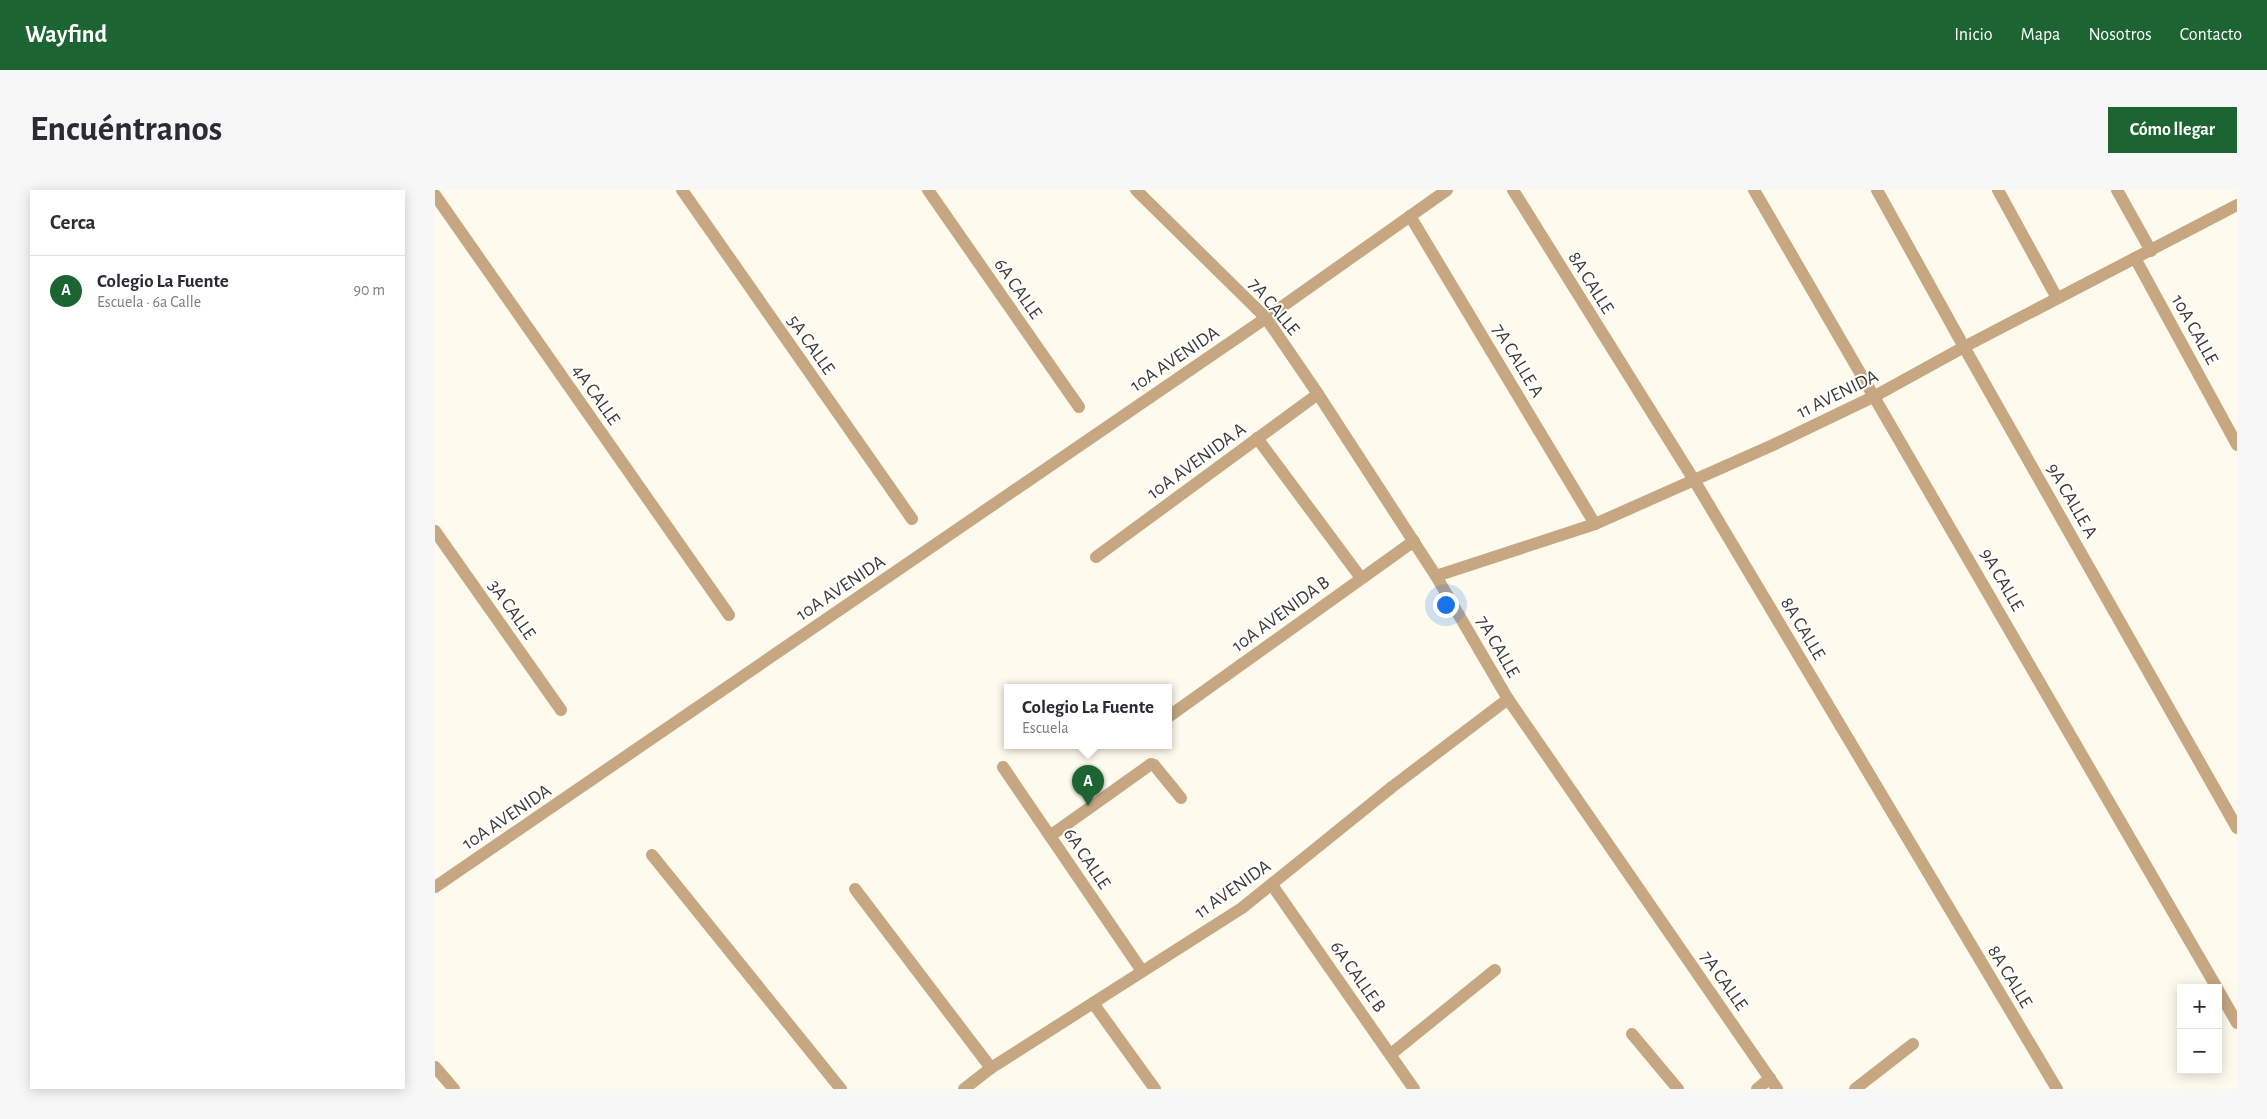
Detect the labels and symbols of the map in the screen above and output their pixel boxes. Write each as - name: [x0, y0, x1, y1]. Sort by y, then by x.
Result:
- street label: 8A CALLE: [1564, 249, 1617, 317]
- street label: 6A CALLE: [990, 255, 1045, 323]
- street label: 7A CALLE: [1245, 275, 1303, 339]
- street label: 10A CALLE: [2168, 292, 2222, 368]
- street label: 5A CALLE: [784, 312, 838, 378]
- street label: 7A CALLE A: [1488, 321, 1547, 401]
- street label: 10A AVENIDA: [1127, 323, 1223, 396]
- street label: 4A CALLE: [568, 361, 623, 429]
- street label: 11 AVENIDA: [1794, 367, 1881, 422]
- street label: 10A AVENIDA A: [1144, 419, 1250, 503]
- street label: 9A CALLE A: [2043, 460, 2101, 541]
- street label: 9A CALLE: [1976, 545, 2027, 614]
- street label: 10A AVENIDA: [793, 552, 889, 625]
- street label: 10A AVENIDA B: [1229, 573, 1333, 656]
- street label: 3A CALLE: [485, 577, 539, 643]
- your location: [1433, 592, 1459, 618]
- street label: 8A CALLE: [1777, 594, 1829, 663]
- street label: 7A CALLE: [1473, 613, 1523, 681]
- pin: A: [1072, 765, 1104, 806]
- street label: 10A AVENIDA: [459, 781, 555, 854]
- street label: 6A CALLE: [1060, 825, 1114, 893]
- street label: 11 AVENIDA: [1191, 856, 1274, 922]
- street label: 6A CALLE B: [1326, 938, 1389, 1016]
- street label: 8A CALLE: [1984, 942, 2036, 1011]
- street label: 7A CALLE: [1697, 948, 1751, 1014]

